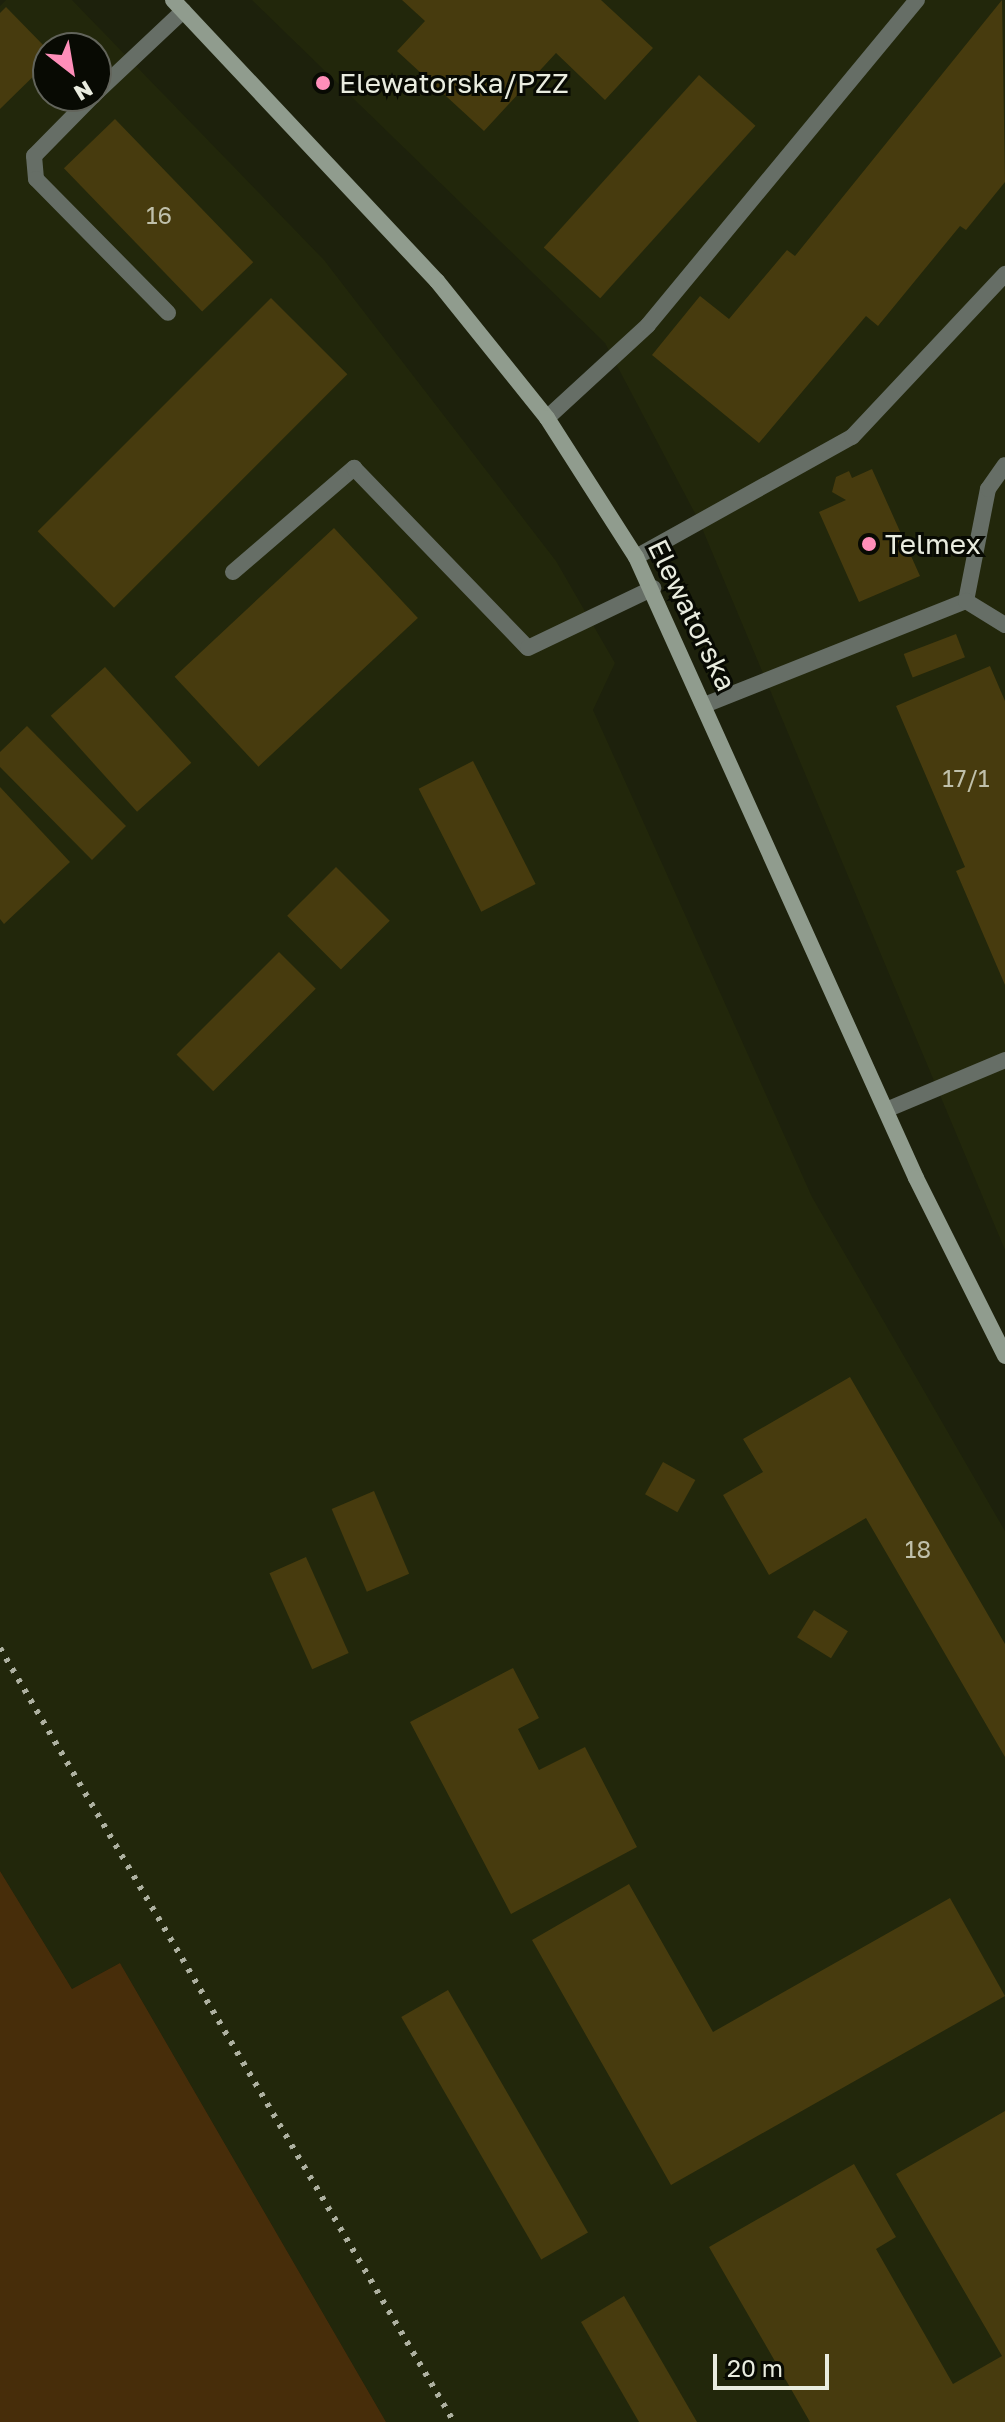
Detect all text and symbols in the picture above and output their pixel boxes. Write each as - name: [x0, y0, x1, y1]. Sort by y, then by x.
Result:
- north arrow: [32, 32, 112, 112]
- place label: Elewatorska/PZZ: [339, 66, 569, 100]
- marker: Elewatorska/PZZ: [314, 74, 332, 92]
- text: N: [69, 75, 98, 107]
- house number: 16: [146, 201, 172, 229]
- place label: Telmex: [885, 527, 981, 561]
- street label: Elewatorska: [641, 534, 743, 696]
- marker: Telmex: [860, 535, 878, 553]
- house number: 17/1: [942, 764, 990, 792]
- house number: 18: [905, 1535, 931, 1563]
- scale bar: [717, 2338, 833, 2388]
- text: 20 m: [727, 2353, 783, 2382]

